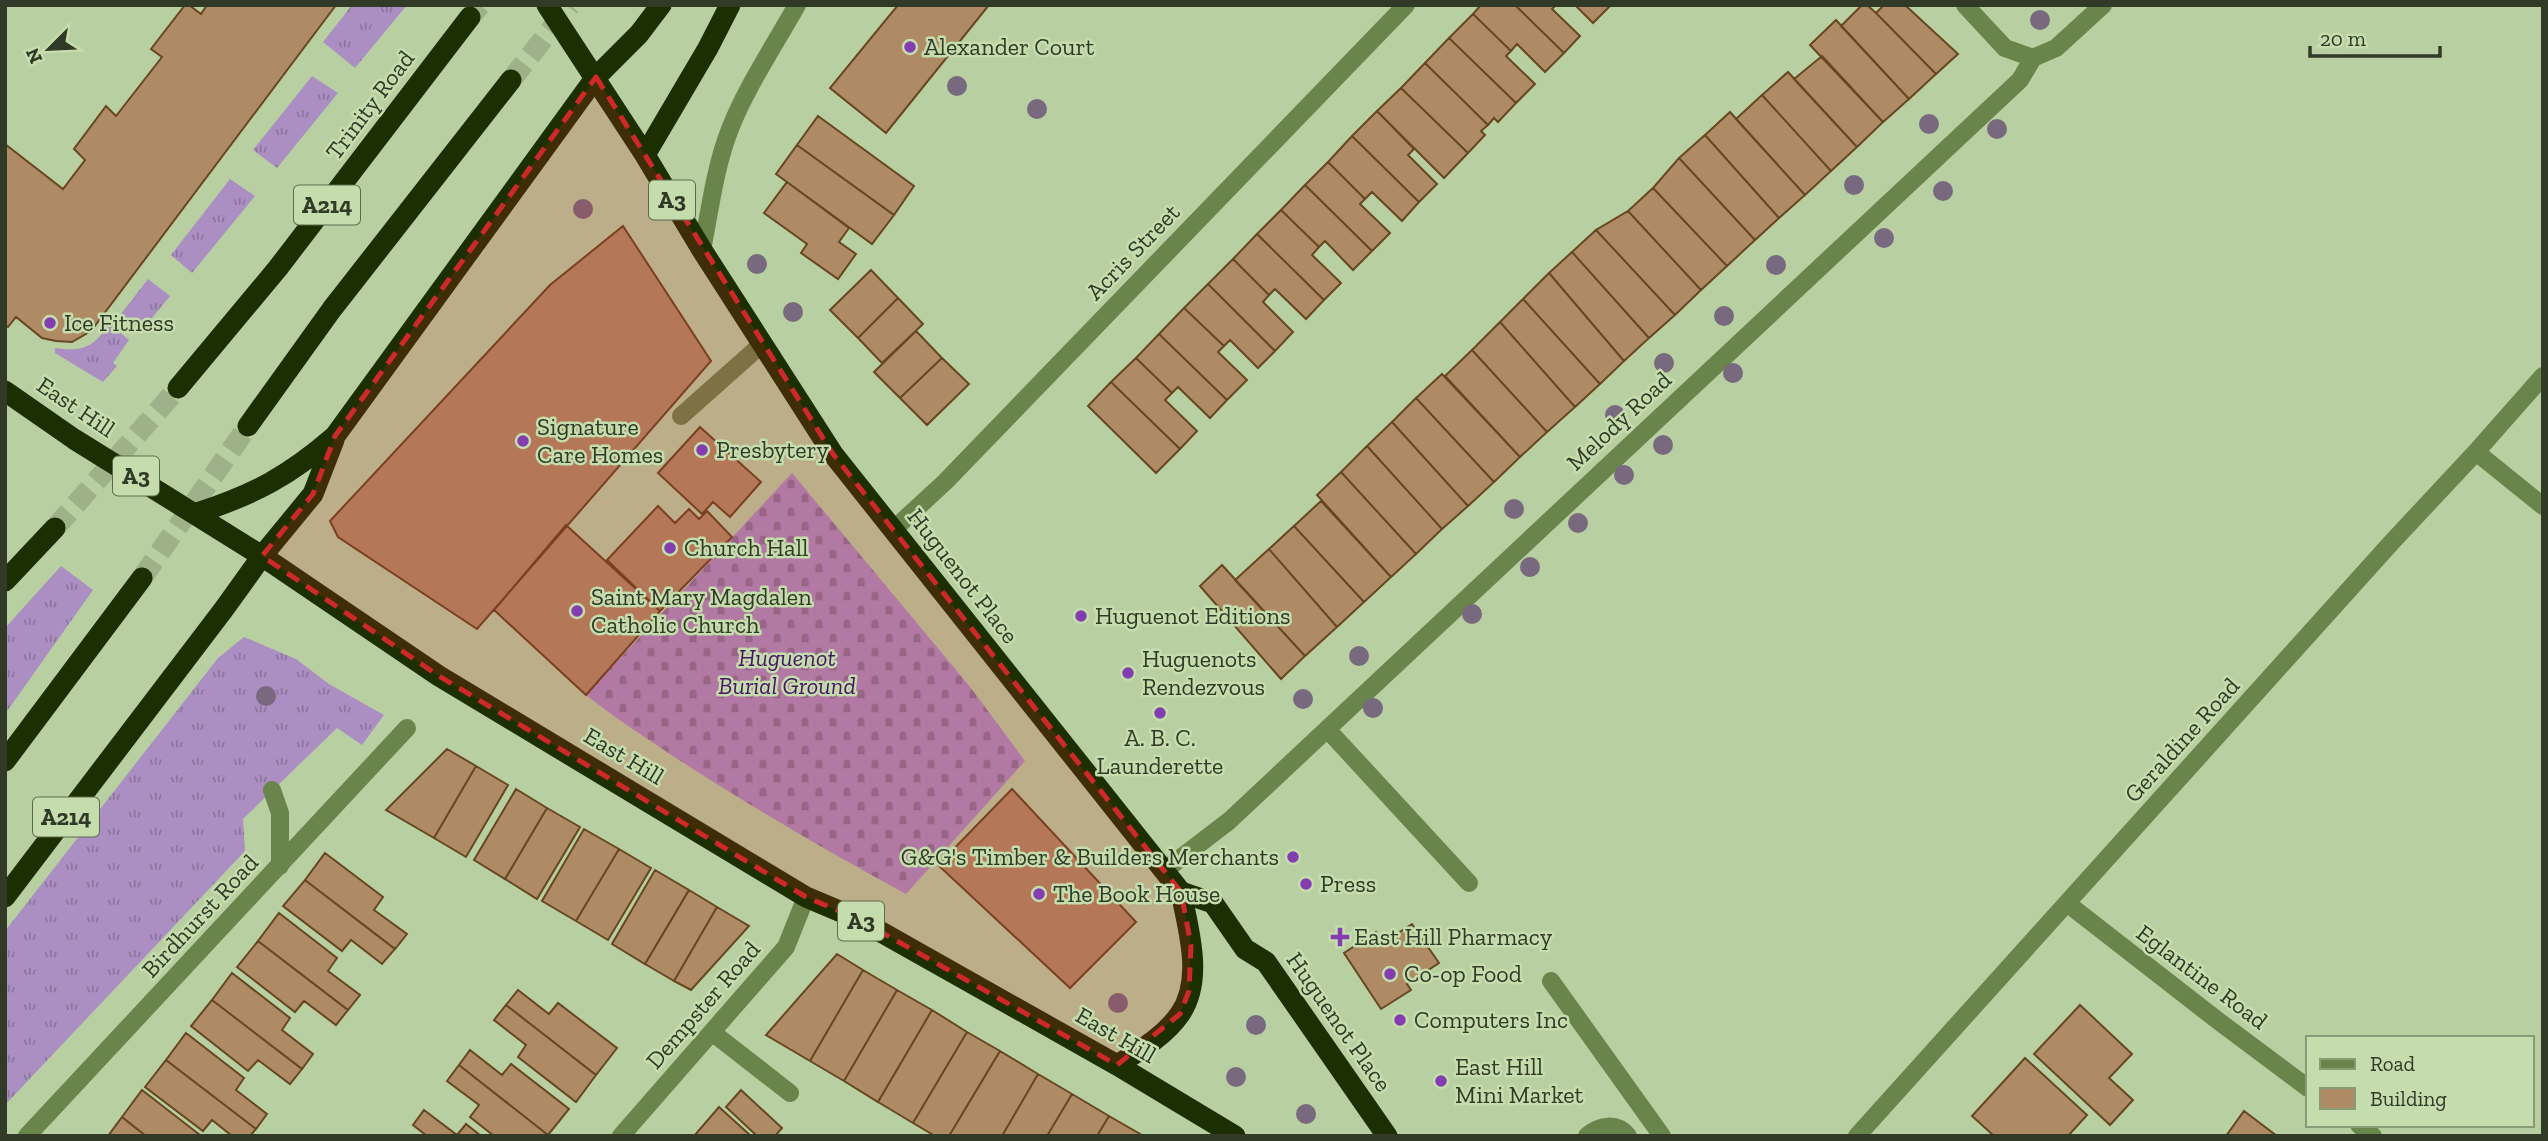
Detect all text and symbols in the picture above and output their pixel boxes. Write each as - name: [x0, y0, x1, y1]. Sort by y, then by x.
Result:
- north arrow: [14, 14, 84, 84]
- scale bar: [2310, 14, 2440, 58]
- text: 20 m: [2320, 26, 2366, 51]
- place label: Alexander Court: [924, 32, 1095, 61]
- marker: Alexander Court: [902, 39, 918, 55]
- text: N: [20, 44, 47, 67]
- street label: Trinity Road: [319, 44, 420, 165]
- road number: A3: [649, 181, 695, 220]
- road number: A214: [294, 186, 360, 224]
- street label: Acris Street: [1080, 198, 1186, 306]
- place label: Ice Fitness: [64, 308, 174, 337]
- marker: Ice Fitness: [42, 315, 58, 331]
- street label: Melody Road: [1560, 365, 1677, 476]
- street label: East Hill: [32, 370, 121, 443]
- place label: Signature Care Homes: [537, 412, 663, 469]
- marker: Signature Care Homes: [515, 433, 531, 449]
- place label: Presbytery: [716, 435, 830, 464]
- marker: Presbytery: [694, 442, 710, 458]
- road number: A3: [113, 456, 159, 496]
- street label: Huguenot Place: [902, 502, 1025, 649]
- place label: Church Hall: [684, 533, 808, 562]
- marker: Church Hall: [662, 540, 678, 556]
- place label: Saint Mary Magdalen Catholic Church: [591, 582, 812, 639]
- place label: Huguenot Editions: [1095, 601, 1291, 630]
- marker: Saint Mary Magdalen Catholic Church: [569, 603, 585, 619]
- marker: Huguenot Editions: [1073, 608, 1089, 624]
- park label: Huguenot Burial Ground: [718, 643, 856, 700]
- place label: Huguenots Rendezvous: [1142, 644, 1265, 701]
- marker: Huguenots Rendezvous: [1120, 665, 1136, 681]
- street label: Geraldine Road: [2118, 671, 2245, 808]
- marker: A. B. C. Launderette: [1152, 705, 1168, 721]
- street label: East Hill: [579, 720, 670, 791]
- place label: A. B. C. Launderette: [1097, 723, 1223, 780]
- road number: A214: [33, 797, 99, 836]
- place label: G&G's Timber & Builders Merchants: [901, 842, 1279, 871]
- street label: Birdhurst Road: [135, 848, 264, 983]
- marker: G&G's Timber & Builders Merchants: [1285, 849, 1301, 865]
- place label: Press: [1320, 869, 1376, 898]
- marker: Press: [1298, 876, 1314, 892]
- place label: The Book House: [1053, 879, 1220, 908]
- marker: The Book House: [1031, 886, 1047, 902]
- road number: A3: [838, 902, 884, 940]
- street label: Eglantine Road: [2131, 918, 2274, 1035]
- place label: East Hill Pharmacy: [1354, 922, 1553, 951]
- marker: East Hill Pharmacy: [1332, 929, 1348, 945]
- street label: Dempster Road: [639, 935, 766, 1074]
- street label: Huguenot Place: [1281, 946, 1398, 1097]
- place label: Co-op Food: [1404, 959, 1522, 988]
- marker: Co-op Food: [1382, 966, 1398, 982]
- street label: East Hill: [1071, 1000, 1162, 1069]
- place label: Computers Inc: [1414, 1005, 1568, 1034]
- marker: Computers Inc: [1392, 1012, 1408, 1028]
- legend: [2306, 1036, 2534, 1127]
- text: Road: [2370, 1051, 2416, 1076]
- place label: East Hill Mini Market: [1455, 1052, 1584, 1109]
- marker: East Hill Mini Market: [1433, 1073, 1449, 1089]
- text: Building: [2370, 1086, 2447, 1111]

